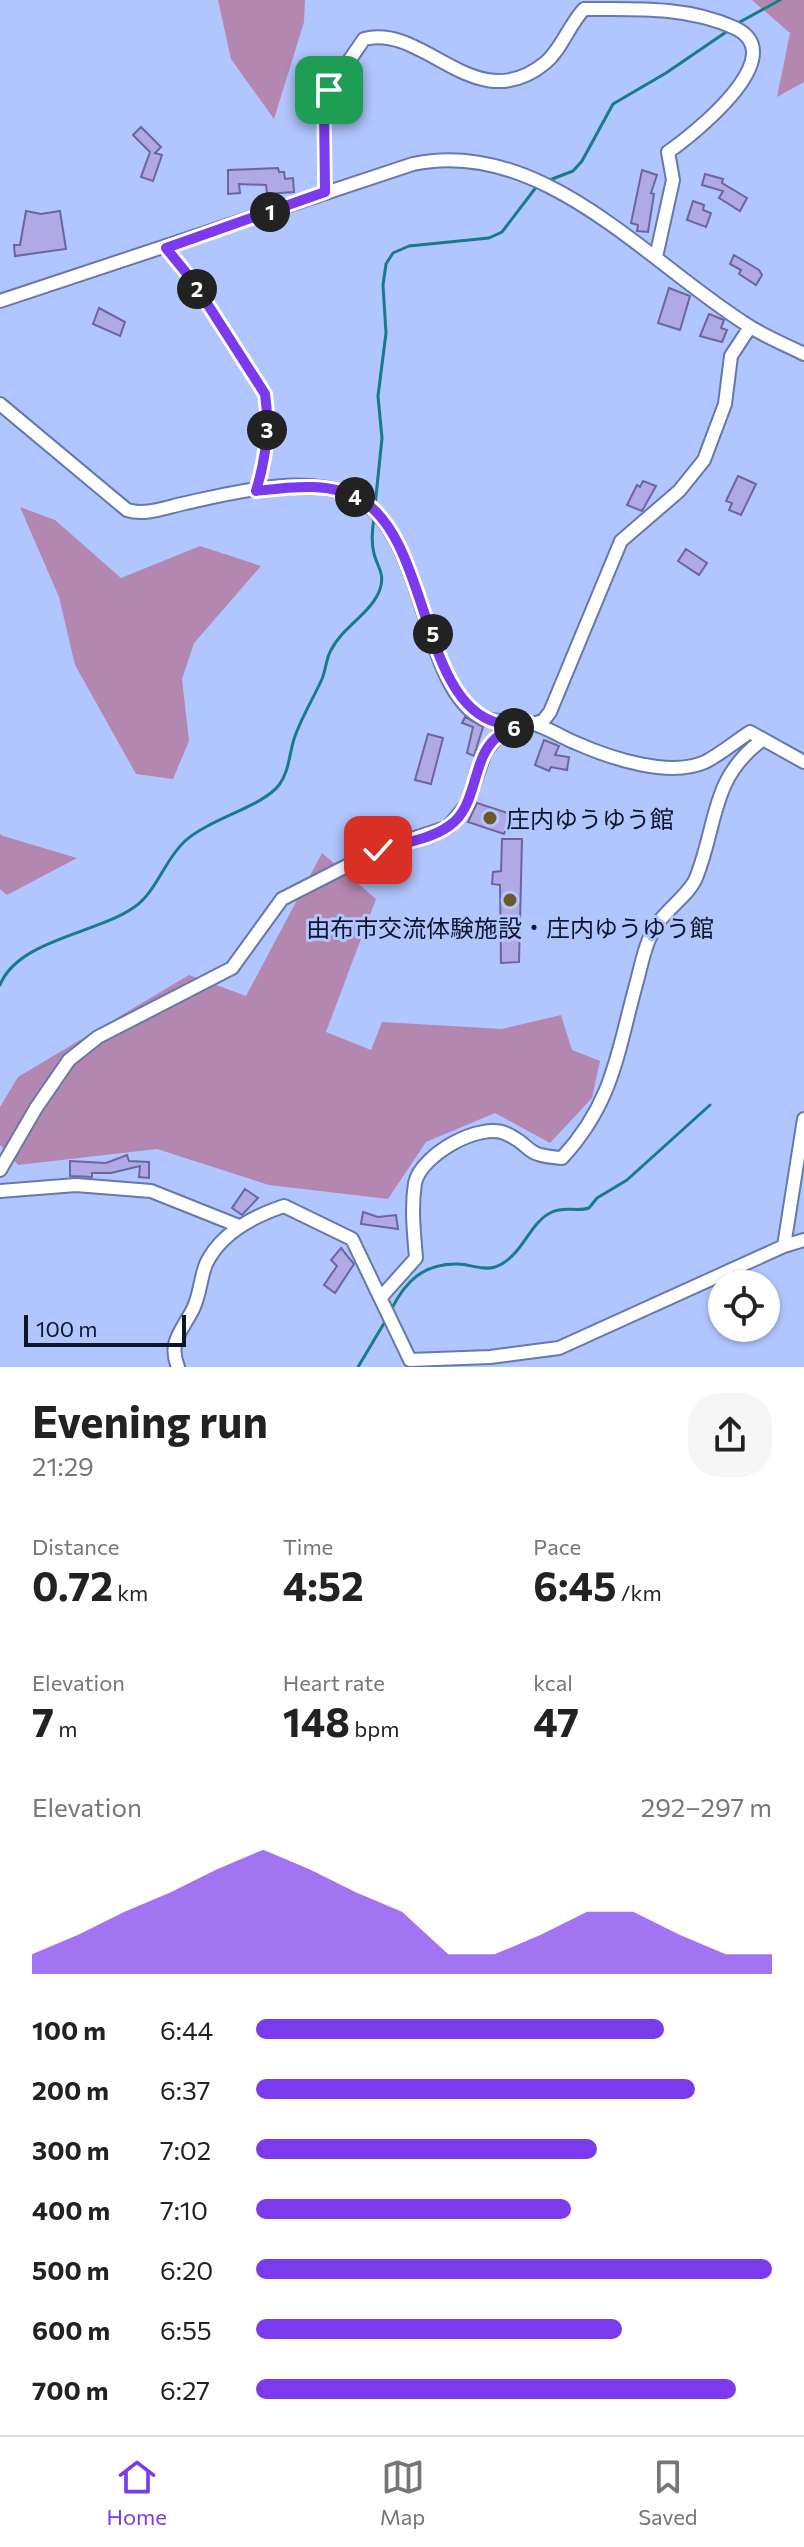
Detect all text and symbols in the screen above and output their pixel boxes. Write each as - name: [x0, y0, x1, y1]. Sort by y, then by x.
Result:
- pin: [295, 56, 363, 124]
- icon: arrive: [307, 68, 351, 112]
- pin: 1: [250, 192, 290, 232]
- text: 1: [265, 198, 275, 225]
- pin: 2: [177, 269, 217, 309]
- text: 2: [191, 275, 203, 302]
- pin: 3: [247, 410, 287, 450]
- text: 3: [261, 416, 273, 443]
- pin: 4: [335, 477, 375, 517]
- text: 4: [348, 483, 362, 510]
- pin: 5: [413, 614, 453, 654]
- text: 5: [427, 620, 439, 647]
- pin: 6: [494, 708, 534, 748]
- text: 6: [507, 714, 521, 741]
- place label: 庄内ゆうゆう館: [506, 804, 674, 833]
- marker: 庄内ゆうゆう館: [481, 809, 499, 827]
- pin: [344, 816, 412, 884]
- icon: check: [356, 828, 400, 872]
- marker: 由布市交流体験施設・庄内ゆうゆう館: [501, 891, 519, 909]
- place label: 由布市交流体験施設・庄内ゆうゆう館: [306, 913, 714, 942]
- map controls: [708, 1270, 780, 1342]
- button: locate: [708, 1270, 780, 1342]
- scale bar: [24, 1311, 186, 1347]
- text: 100 m: [36, 1315, 98, 1342]
- text: Evening run: [32, 1393, 268, 1447]
- button: share: [688, 1393, 772, 1477]
- text: 21:29: [32, 1450, 94, 1481]
- text: Distance: [32, 1533, 119, 1560]
- text: Time: [283, 1533, 333, 1560]
- text: Pace: [533, 1533, 581, 1560]
- text: 0.72: [32, 1560, 113, 1609]
- text: 4:52: [283, 1560, 364, 1609]
- text: 6:45: [533, 1560, 616, 1609]
- text: km: [113, 1579, 148, 1606]
- text: /km: [616, 1579, 662, 1606]
- text: Elevation: [32, 1669, 125, 1696]
- text: Heart rate: [283, 1669, 385, 1696]
- text: kcal: [533, 1669, 573, 1696]
- text: 7: [32, 1696, 54, 1745]
- text: 148: [283, 1696, 350, 1745]
- text: 47: [533, 1696, 579, 1745]
- text: m: [54, 1715, 77, 1742]
- text: bpm: [350, 1715, 399, 1742]
- text: Elevation: [32, 1791, 142, 1822]
- text: 292–297 m: [641, 1791, 772, 1822]
- text: 100 m: [32, 2014, 106, 2045]
- text: 6:44: [160, 2014, 213, 2045]
- text: 200 m: [32, 2074, 109, 2105]
- text: 6:37: [160, 2074, 210, 2105]
- text: 300 m: [32, 2134, 109, 2165]
- text: 7:02: [160, 2134, 211, 2165]
- text: 400 m: [32, 2194, 110, 2225]
- text: 7:10: [160, 2194, 208, 2225]
- text: 500 m: [32, 2254, 109, 2285]
- text: 6:20: [160, 2254, 213, 2285]
- text: 600 m: [32, 2314, 110, 2345]
- text: 6:55: [160, 2314, 212, 2345]
- text: 700 m: [32, 2374, 108, 2405]
- text: 6:27: [160, 2374, 210, 2405]
- tab: Home: [106, 2455, 167, 2530]
- tab: Map: [380, 2455, 425, 2530]
- tab: Saved: [638, 2455, 698, 2530]

